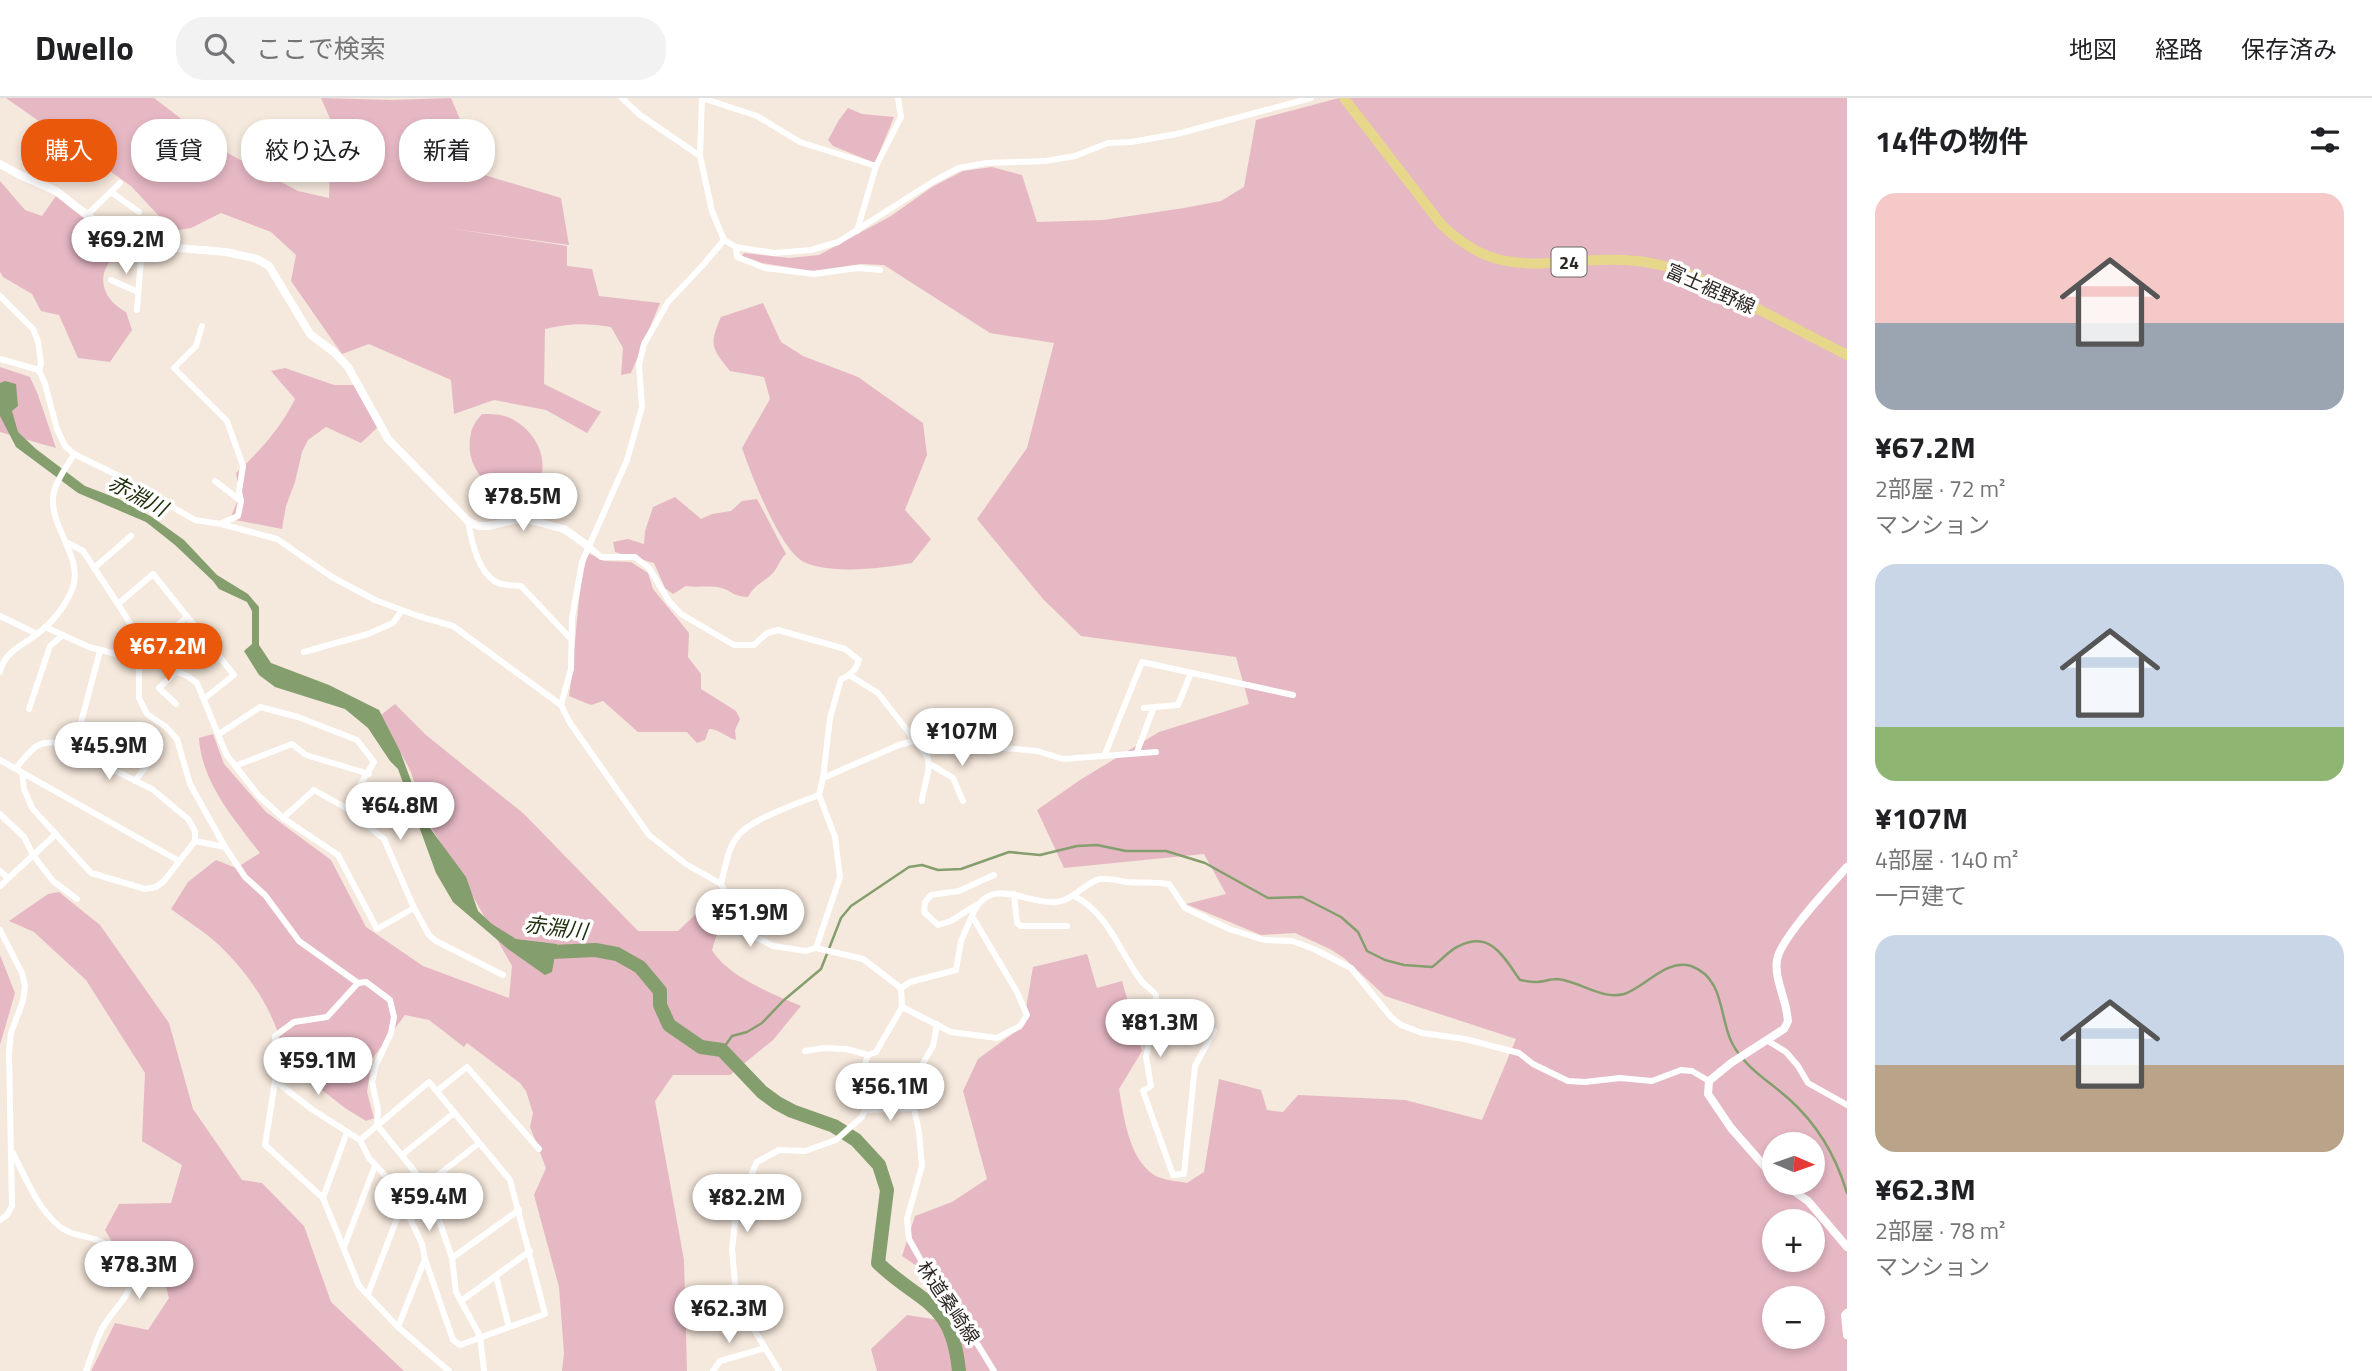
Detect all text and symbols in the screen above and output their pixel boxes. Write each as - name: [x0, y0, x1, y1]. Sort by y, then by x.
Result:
- search box: [176, 17, 666, 80]
- text: Dwello: [35, 23, 134, 73]
- icon: search: [200, 29, 238, 67]
- text: ここで検索: [256, 29, 386, 68]
- text: 地図: [2069, 31, 2117, 67]
- text: 経路: [2155, 31, 2203, 67]
- text: 保存済み: [2241, 31, 2337, 67]
- text: 14件の物件: [1875, 118, 2029, 164]
- chip: 購入: [21, 119, 117, 182]
- chip: 賃貸: [131, 119, 227, 182]
- chip: 絞り込み: [241, 119, 385, 182]
- chip: 新着: [399, 119, 495, 182]
- icon: filters: [2306, 121, 2344, 159]
- pin: ¥69.2M: [69, 216, 183, 276]
- text: ¥69.2M: [87, 221, 165, 256]
- icon: home: [2047, 239, 2173, 365]
- road number: 24: [1552, 247, 1586, 276]
- street label: 富士裾野線: [1662, 255, 1760, 321]
- text: ¥67.2M: [1875, 424, 1976, 470]
- water label: 赤淵川: [103, 466, 175, 525]
- text: 2部屋 · 72 m²: [1875, 471, 2005, 506]
- pin: ¥78.5M: [466, 474, 580, 533]
- text: ¥78.5M: [484, 478, 562, 513]
- text: マンション: [1875, 507, 1990, 542]
- icon: home: [2047, 610, 2173, 736]
- pin: ¥67.2M: [111, 624, 225, 683]
- text: ¥67.2M: [129, 628, 207, 663]
- pin: ¥107M: [913, 708, 1011, 768]
- text: ¥107M: [926, 713, 998, 748]
- pin: ¥45.9M: [52, 722, 166, 782]
- text: ¥45.9M: [70, 727, 148, 762]
- pin: ¥64.8M: [343, 782, 457, 842]
- text: ¥64.8M: [361, 787, 439, 822]
- text: ¥107M: [1875, 795, 1968, 841]
- text: 4部屋 · 140 m²: [1875, 842, 2018, 877]
- text: 一戸建て: [1875, 878, 1967, 913]
- pin: ¥51.9M: [693, 890, 807, 949]
- text: ¥51.9M: [711, 894, 789, 929]
- water label: 赤淵川: [523, 907, 591, 947]
- icon: home: [2047, 981, 2173, 1107]
- pin: ¥81.3M: [1103, 1000, 1217, 1059]
- text: ¥81.3M: [1121, 1004, 1199, 1039]
- pin: ¥59.1M: [261, 1038, 375, 1097]
- text: ¥59.1M: [279, 1042, 357, 1077]
- pin: ¥56.1M: [833, 1063, 947, 1123]
- text: ¥56.1M: [851, 1068, 929, 1103]
- north arrow: [1762, 1132, 1825, 1195]
- map controls: [1762, 1132, 1825, 1349]
- text: ¥62.3M: [1875, 1166, 1976, 1212]
- pin: ¥59.4M: [372, 1174, 486, 1233]
- pin: ¥82.2M: [690, 1174, 804, 1234]
- text: ¥59.4M: [390, 1178, 468, 1213]
- text: ¥82.2M: [708, 1179, 786, 1214]
- button: +: [1762, 1209, 1825, 1272]
- text: 2部屋 · 78 m²: [1875, 1213, 2005, 1248]
- pin: ¥78.3M: [82, 1242, 196, 1301]
- text: ¥78.3M: [100, 1246, 178, 1281]
- text: マンション: [1875, 1249, 1990, 1284]
- street label: 林道桑崎線: [910, 1255, 988, 1349]
- pin: ¥62.3M: [672, 1286, 786, 1345]
- button: −: [1762, 1286, 1825, 1349]
- text: ¥62.3M: [690, 1290, 768, 1325]

